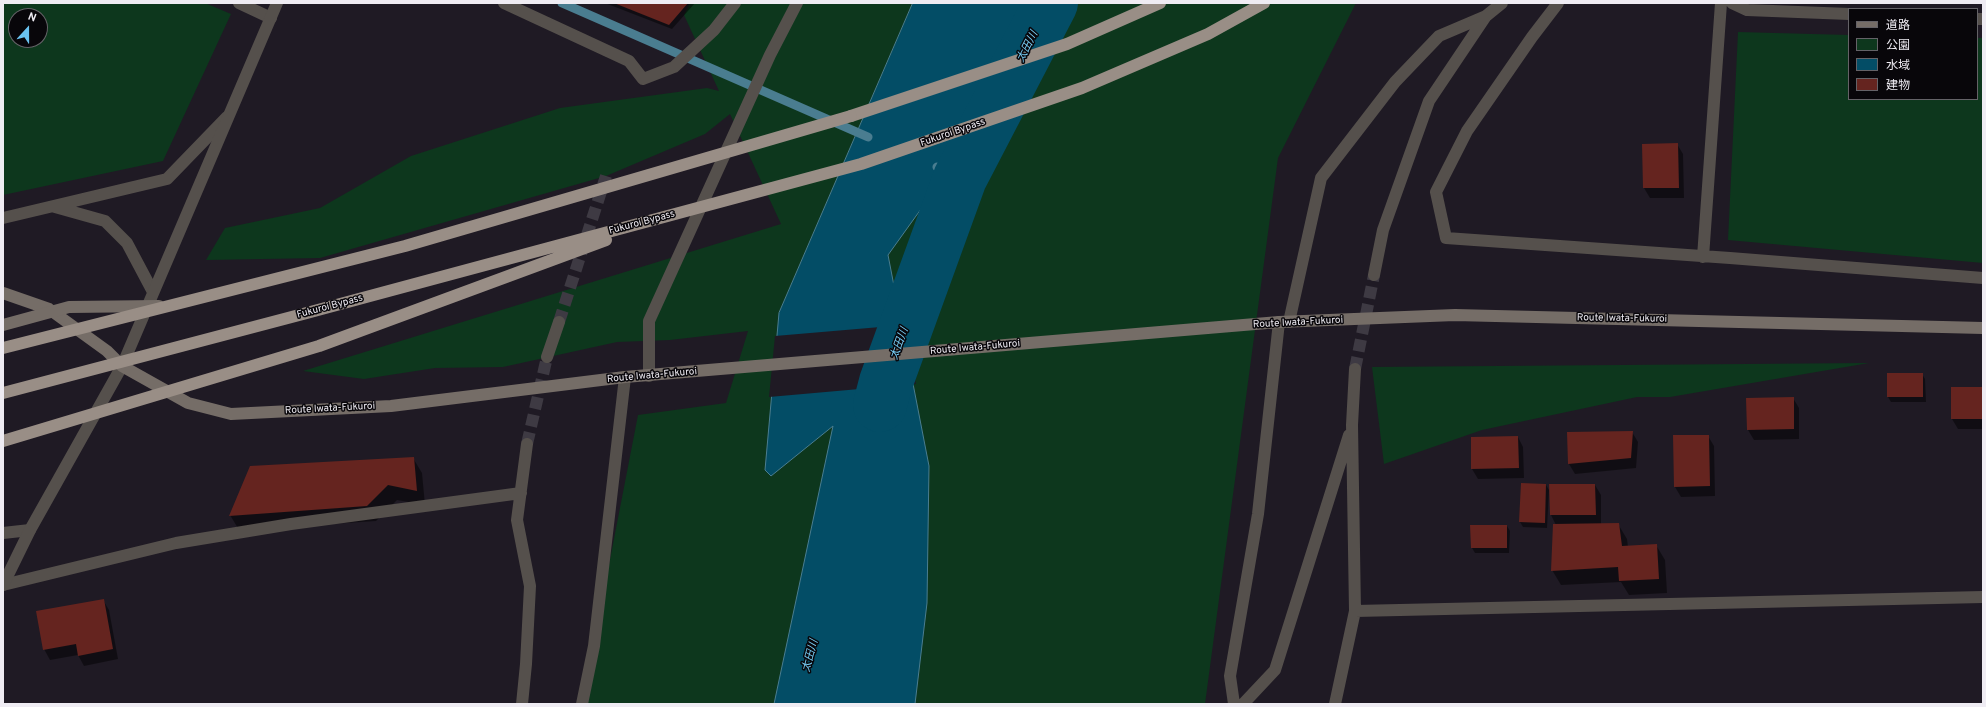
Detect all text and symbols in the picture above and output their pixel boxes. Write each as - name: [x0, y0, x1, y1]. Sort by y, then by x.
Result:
- north arrow: [8, 8, 48, 48]
- legend: [1848, 8, 1978, 100]
- text: N: [26, 10, 38, 26]
- text: 道路: [1886, 18, 1910, 34]
- water label: 太田川: [1015, 29, 1041, 65]
- text: 公園: [1886, 38, 1910, 54]
- text: 水域: [1886, 58, 1910, 74]
- text: 建物: [1886, 78, 1910, 94]
- street label: Fukuroi Bypass: [919, 116, 987, 150]
- street label: Fukuroi Bypass: [608, 208, 676, 238]
- street label: Fukuroi Bypass: [296, 292, 364, 322]
- street label: Route Iwata-Fukuroi: [1577, 312, 1667, 326]
- street label: Route Iwata-Fukuroi: [1253, 315, 1343, 331]
- water label: 太田川: [888, 326, 912, 362]
- street label: Route Iwata-Fukuroi: [929, 338, 1021, 358]
- street label: Route Iwata-Fukuroi: [606, 366, 698, 386]
- street label: Route Iwata-Fukuroi: [285, 401, 375, 417]
- water label: 太田川: [800, 638, 822, 674]

